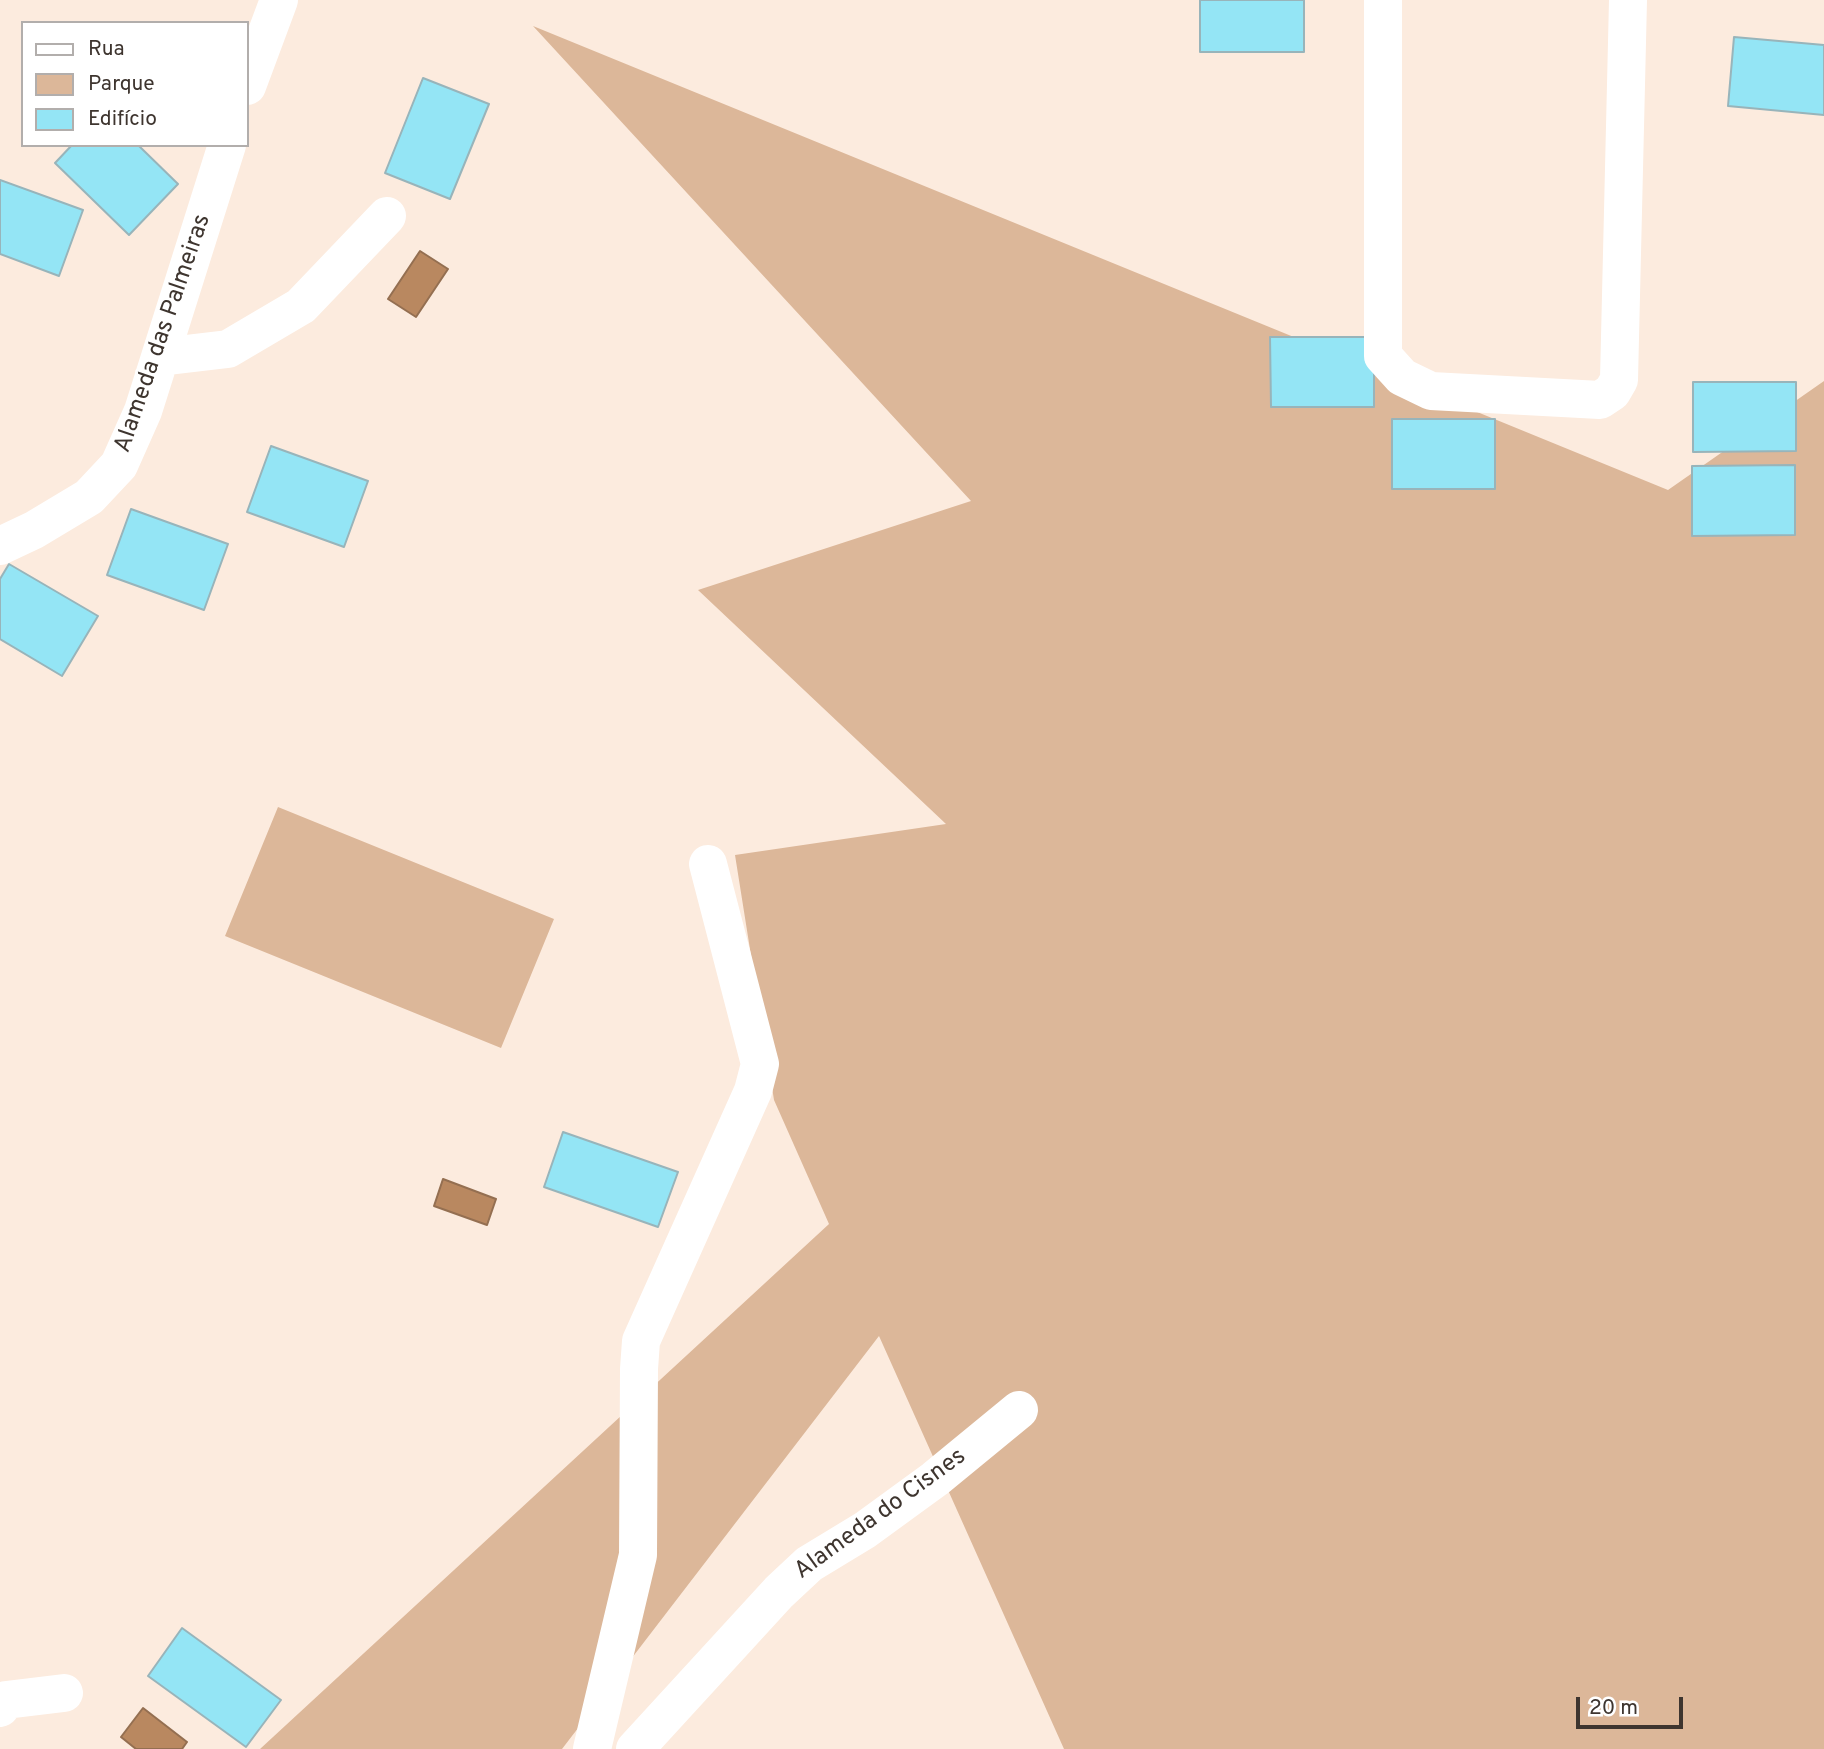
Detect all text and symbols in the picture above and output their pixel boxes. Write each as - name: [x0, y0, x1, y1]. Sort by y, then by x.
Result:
- legend: [21, 21, 248, 147]
- text: Rua: [88, 36, 125, 63]
- text: Parque: [88, 71, 155, 98]
- text: Edifício: [88, 106, 157, 133]
- street label: Alameda das Palmeiras: [110, 211, 218, 457]
- street label: Alameda do Cisnes: [790, 1443, 972, 1587]
- scale bar: [1579, 1682, 1686, 1726]
- text: 20 m: [1589, 1695, 1638, 1722]

